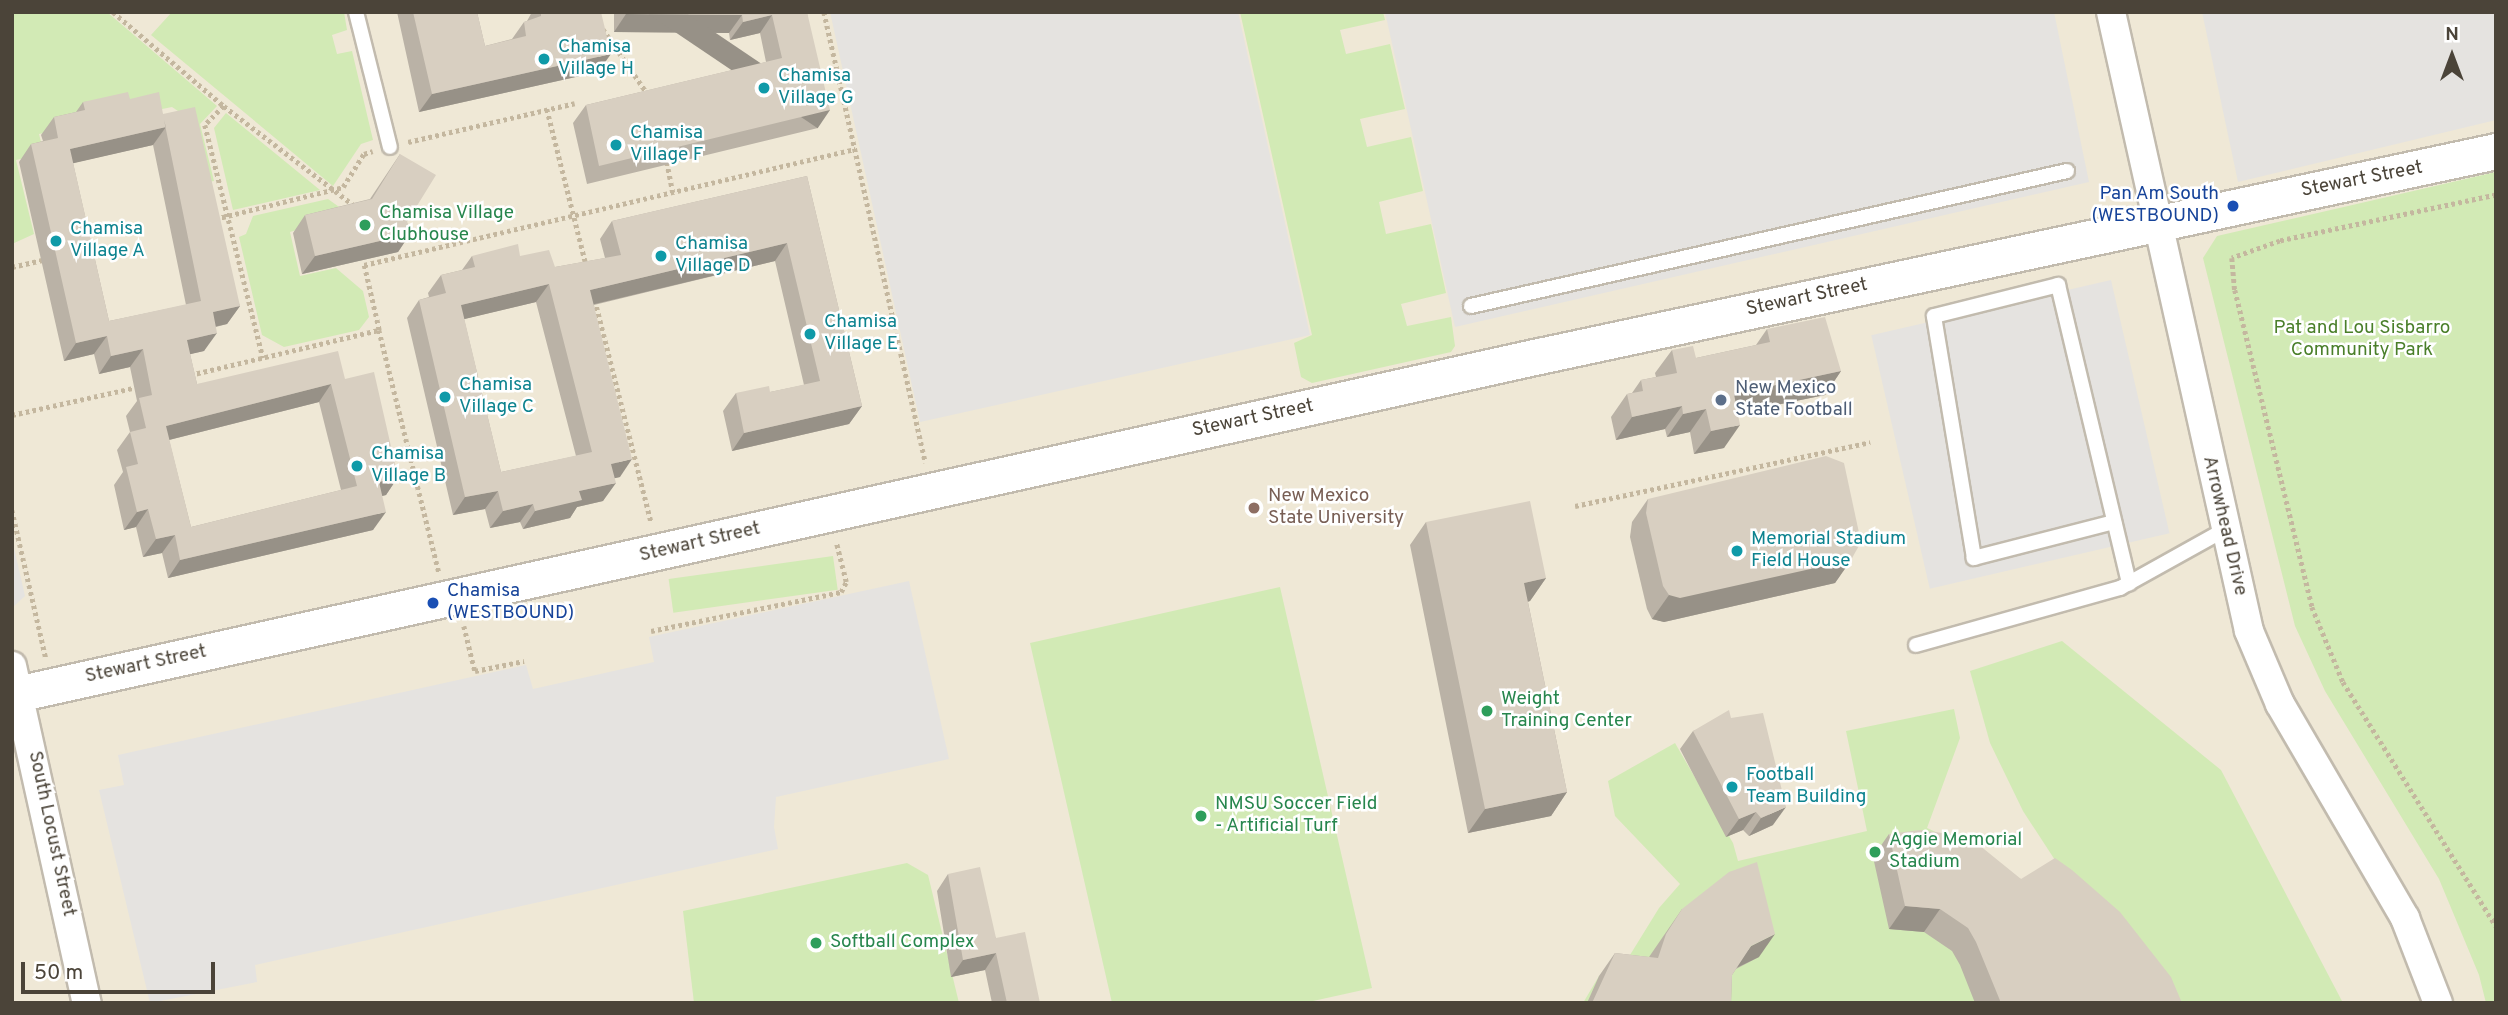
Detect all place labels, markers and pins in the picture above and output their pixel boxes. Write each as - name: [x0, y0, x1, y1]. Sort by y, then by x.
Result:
- place label: Chamisa Village H: [558, 37, 634, 81]
- marker: Chamisa Village H: [536, 51, 552, 67]
- place label: Chamisa Village G: [778, 66, 854, 110]
- marker: Chamisa Village G: [756, 80, 772, 96]
- place label: Chamisa Village F: [630, 123, 703, 167]
- marker: Chamisa Village F: [608, 137, 624, 153]
- place label: Pan Am South (WESTBOUND): [2092, 184, 2219, 228]
- marker: Pan Am South (WESTBOUND): [2225, 198, 2241, 214]
- place label: Chamisa Village Clubhouse: [379, 203, 515, 247]
- marker: Chamisa Village Clubhouse: [357, 217, 373, 233]
- place label: Chamisa Village A: [70, 219, 146, 263]
- marker: Chamisa Village A: [48, 233, 64, 249]
- place label: Chamisa Village D: [675, 234, 751, 278]
- marker: Chamisa Village D: [653, 248, 669, 264]
- place label: Chamisa Village E: [824, 312, 898, 356]
- marker: Chamisa Village E: [802, 326, 818, 342]
- place label: Chamisa Village C: [459, 375, 534, 419]
- place label: New Mexico State Football: [1735, 378, 1853, 422]
- marker: Chamisa Village C: [437, 389, 453, 405]
- marker: New Mexico State Football: [1713, 392, 1729, 408]
- place label: Chamisa Village B: [371, 444, 446, 488]
- marker: Chamisa Village B: [349, 458, 365, 474]
- place label: New Mexico State University: [1268, 486, 1404, 530]
- marker: New Mexico State University: [1246, 500, 1262, 516]
- place label: Memorial Stadium Field House: [1751, 529, 1906, 573]
- marker: Memorial Stadium Field House: [1729, 543, 1745, 559]
- place label: Chamisa (WESTBOUND): [447, 581, 574, 625]
- marker: Chamisa (WESTBOUND): [425, 595, 441, 611]
- place label: Weight Training Center: [1501, 689, 1632, 733]
- marker: Weight Training Center: [1479, 703, 1495, 719]
- place label: Football Team Building: [1746, 765, 1866, 809]
- marker: Football Team Building: [1724, 779, 1740, 795]
- place label: NMSU Soccer Field - Artificial Turf: [1215, 794, 1377, 838]
- marker: NMSU Soccer Field - Artificial Turf: [1193, 808, 1209, 824]
- place label: Aggie Memorial Stadium: [1889, 830, 2022, 874]
- marker: Aggie Memorial Stadium: [1867, 844, 1883, 860]
- place label: Softball Complex: [830, 932, 975, 954]
- marker: Softball Complex: [808, 935, 824, 951]

